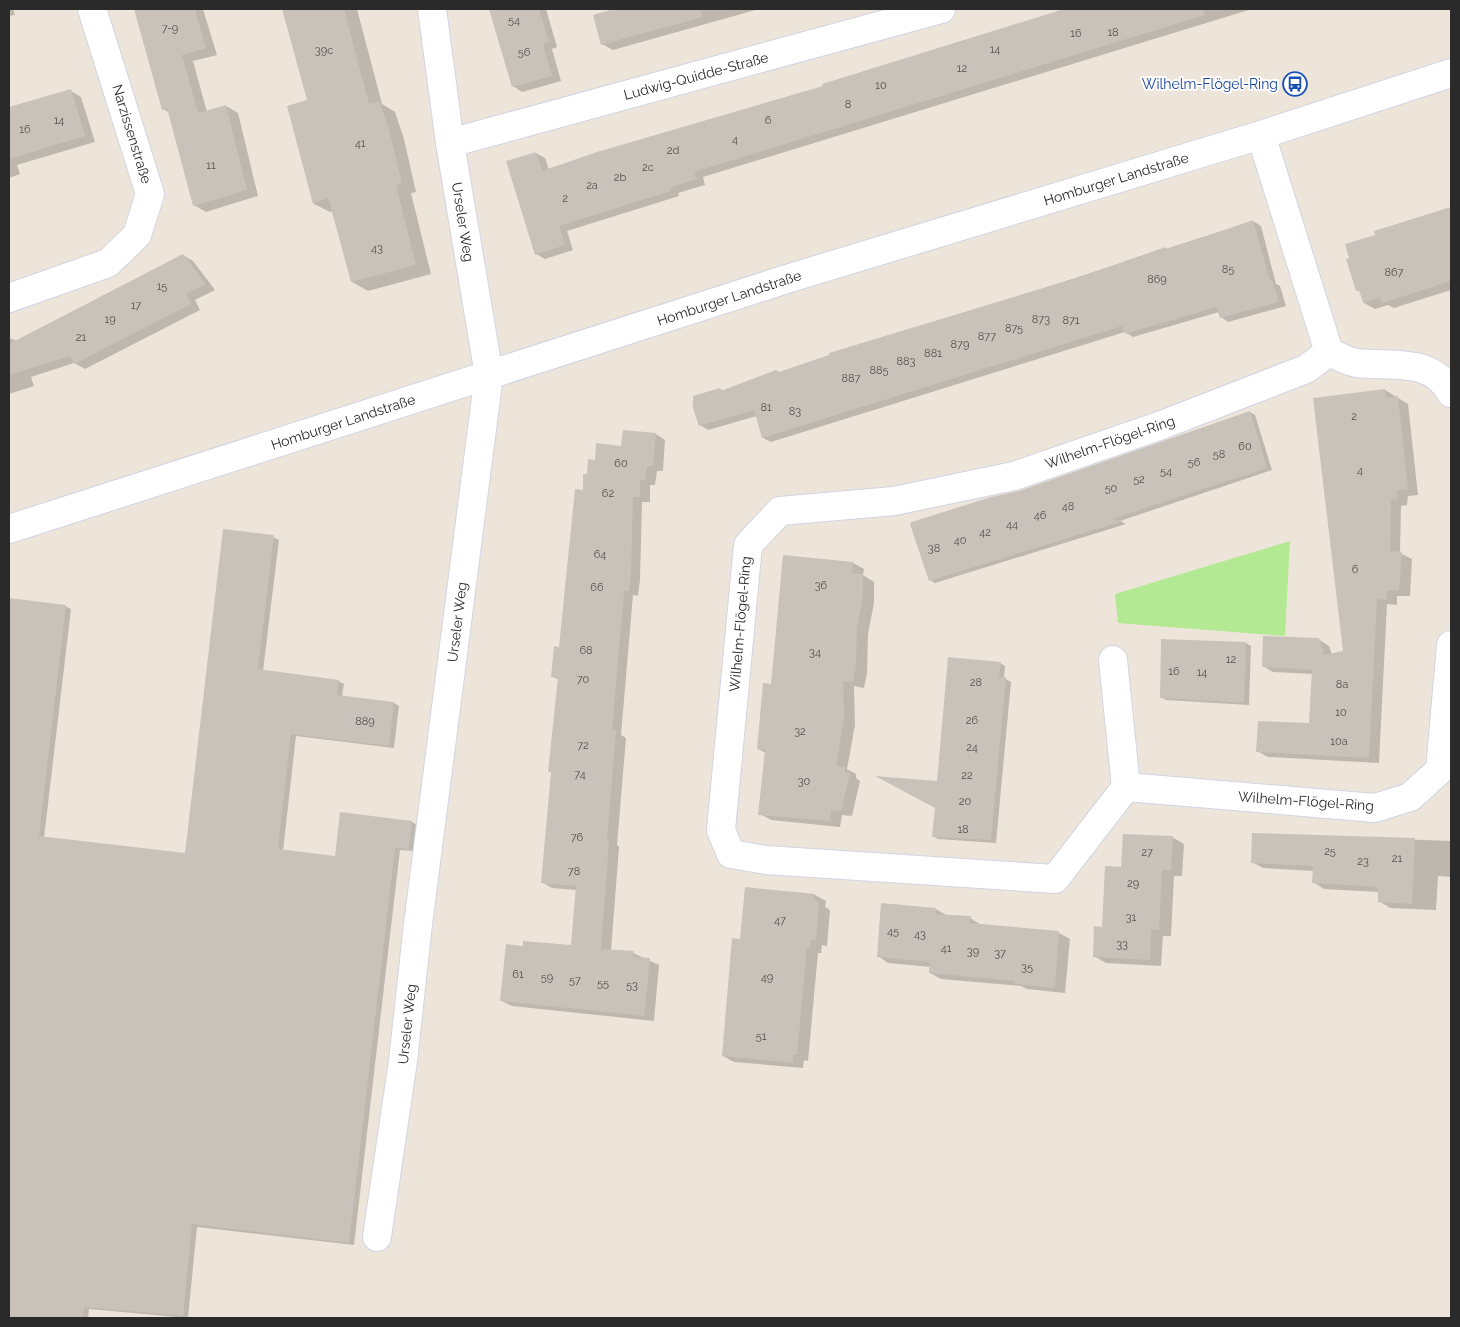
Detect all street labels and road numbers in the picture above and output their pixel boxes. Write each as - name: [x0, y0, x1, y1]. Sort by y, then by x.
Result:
- street label: Ludwig-Quidde-Straße: [622, 49, 770, 103]
- street label: Narzissenstraße: [109, 82, 155, 186]
- street label: Homburger Landstraße: [1042, 149, 1190, 209]
- street label: Urseler Weg: [449, 181, 477, 263]
- street label: Homburger Landstraße: [655, 267, 803, 329]
- street label: Homburger Landstraße: [269, 391, 417, 453]
- street label: Wilhelm-Flögel-Ring: [1043, 412, 1177, 472]
- street label: Wilhelm-Flögel-Ring: [726, 555, 754, 693]
- street label: Urseler Weg: [444, 581, 470, 663]
- street label: Wilhelm-Flögel-Ring: [1238, 788, 1374, 814]
- street label: Urseler Weg: [395, 983, 419, 1065]

